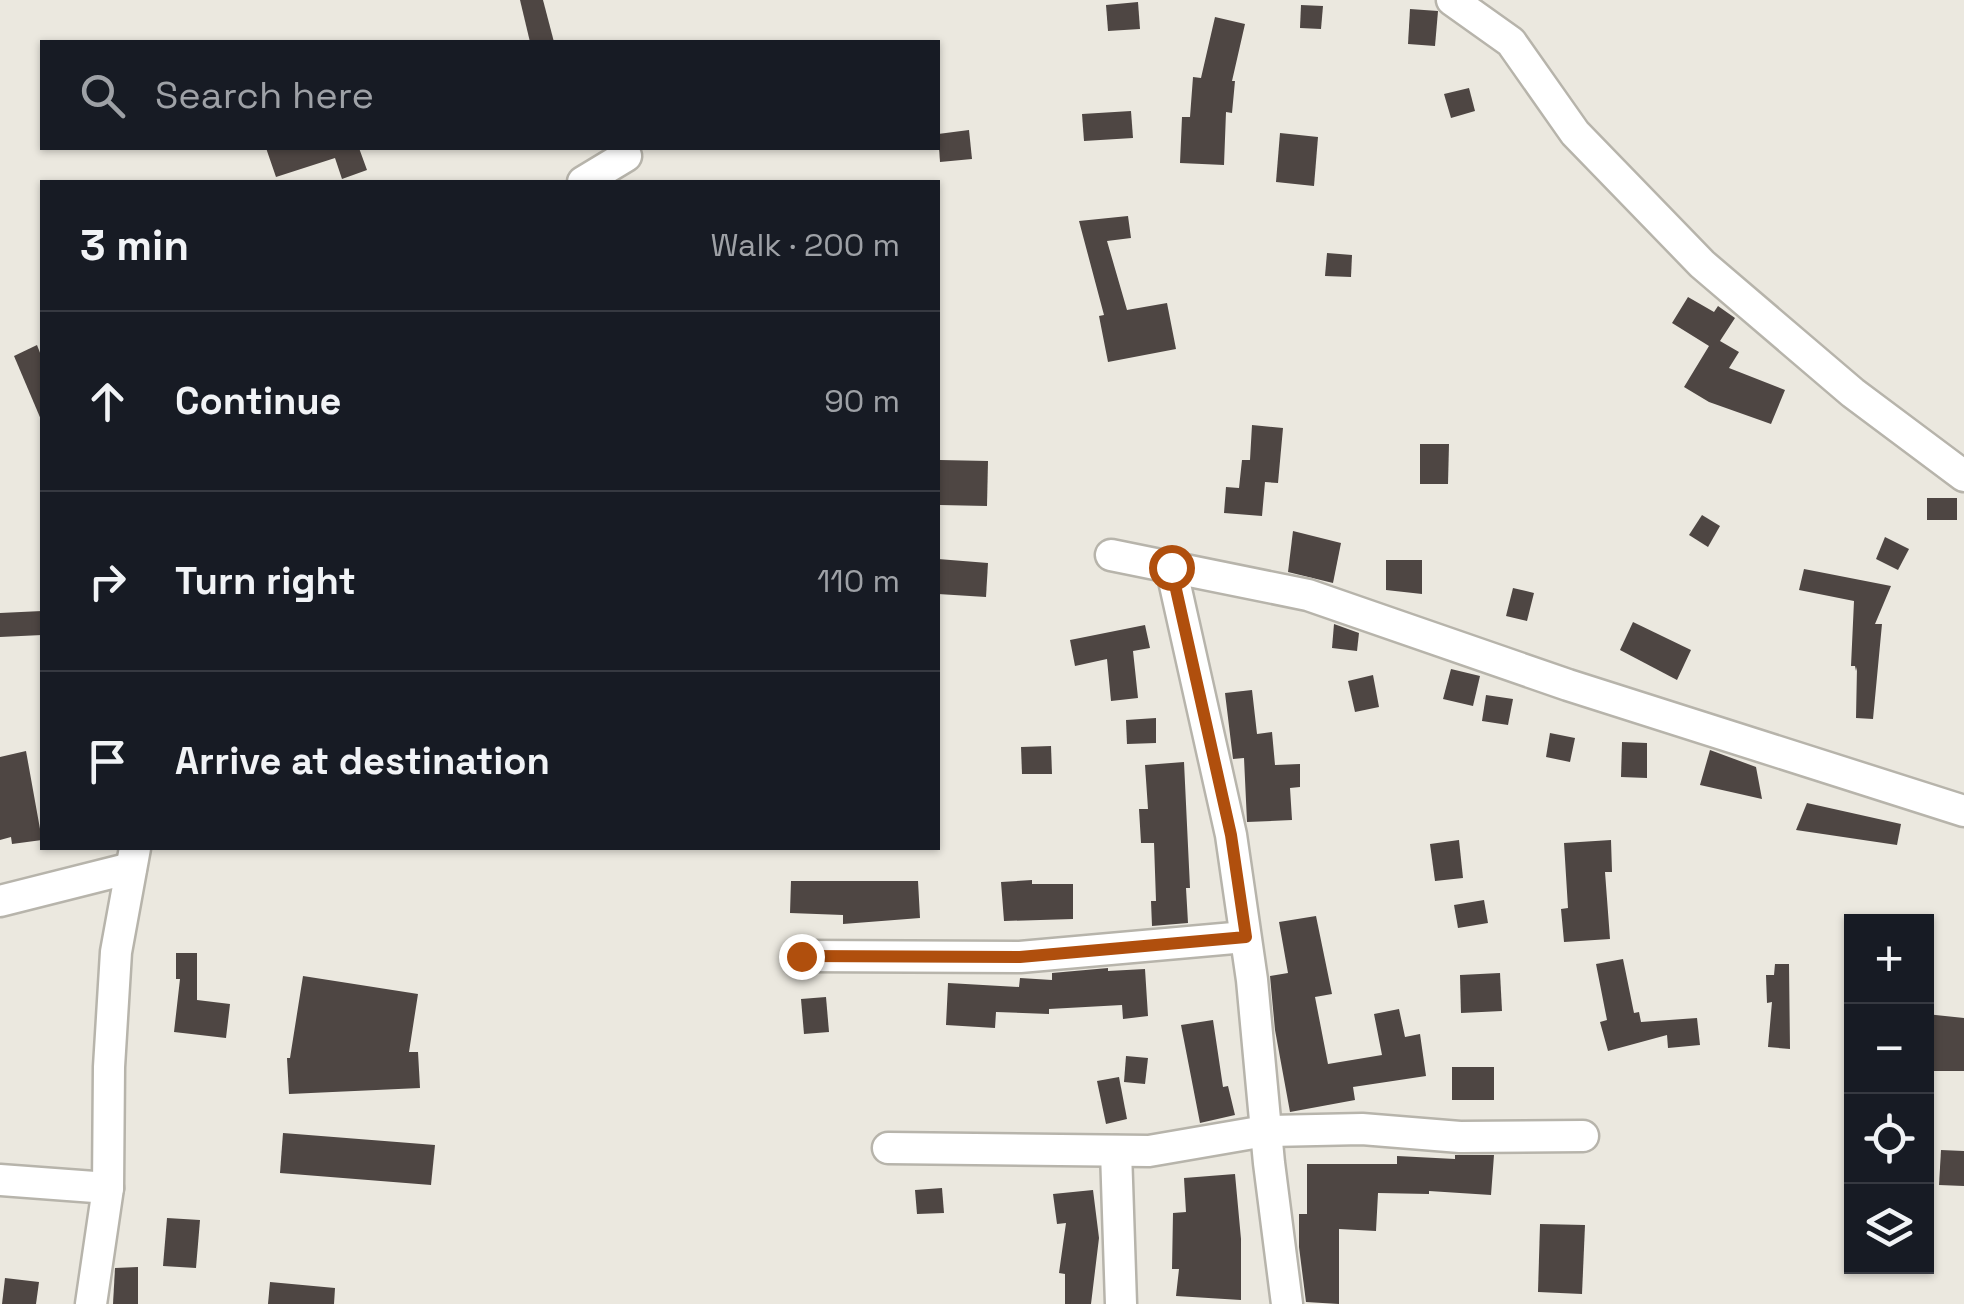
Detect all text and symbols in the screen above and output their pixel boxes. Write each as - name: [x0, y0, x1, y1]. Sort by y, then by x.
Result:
- search box: [40, 40, 940, 150]
- icon: search: [75, 68, 130, 123]
- text: Search here: [155, 71, 374, 119]
- text: 3 min: [80, 219, 189, 272]
- text: Walk · 200 m: [710, 225, 900, 265]
- icon: ahead: [80, 374, 135, 429]
- text: Continue: [175, 377, 341, 425]
- text: 90 m: [824, 381, 900, 421]
- route start: [1149, 545, 1195, 591]
- icon: right: [80, 554, 135, 609]
- text: Turn right: [175, 557, 356, 605]
- text: 110 m: [817, 561, 900, 601]
- icon: arrive: [80, 734, 135, 789]
- text: Arrive at destination: [175, 737, 550, 785]
- map controls: [1844, 914, 1934, 1274]
- button: +: [1844, 914, 1934, 1004]
- route end: [779, 934, 825, 980]
- button: −: [1844, 1004, 1934, 1094]
- button: locate: [1844, 1094, 1934, 1184]
- button: layers: [1844, 1184, 1934, 1274]

